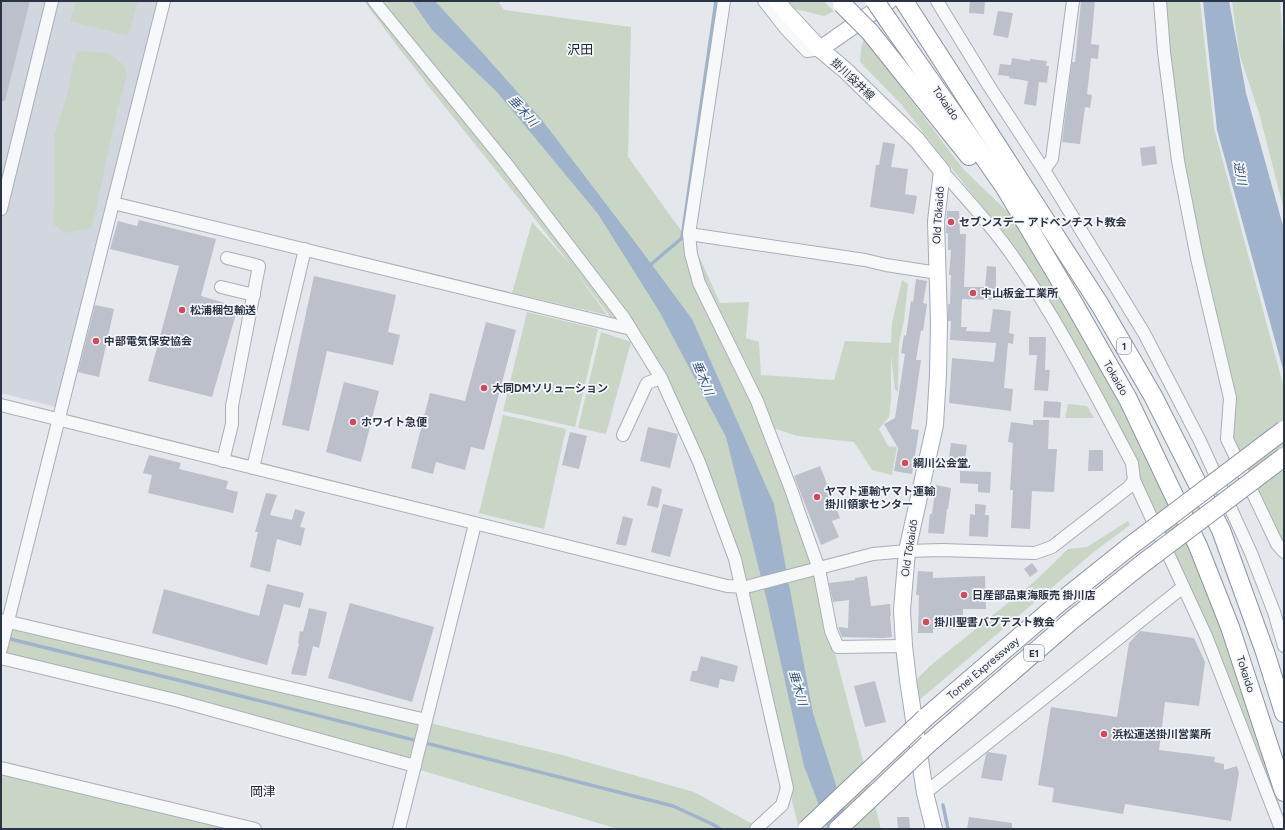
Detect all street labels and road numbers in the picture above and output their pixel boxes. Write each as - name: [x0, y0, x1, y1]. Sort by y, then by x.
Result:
- street label: 掛川袋井線: [828, 56, 877, 103]
- street label: Tokaido: [929, 84, 962, 123]
- street label: Old Tōkaidō: [930, 186, 947, 244]
- road number: 1: [1117, 338, 1131, 354]
- street label: Tokaido: [1100, 359, 1131, 398]
- street label: Old Tōkaidō: [899, 518, 920, 578]
- street label: Tomei Expressway: [945, 634, 1022, 702]
- road number: E1: [1024, 645, 1044, 661]
- street label: Tokaido: [1233, 654, 1258, 694]

